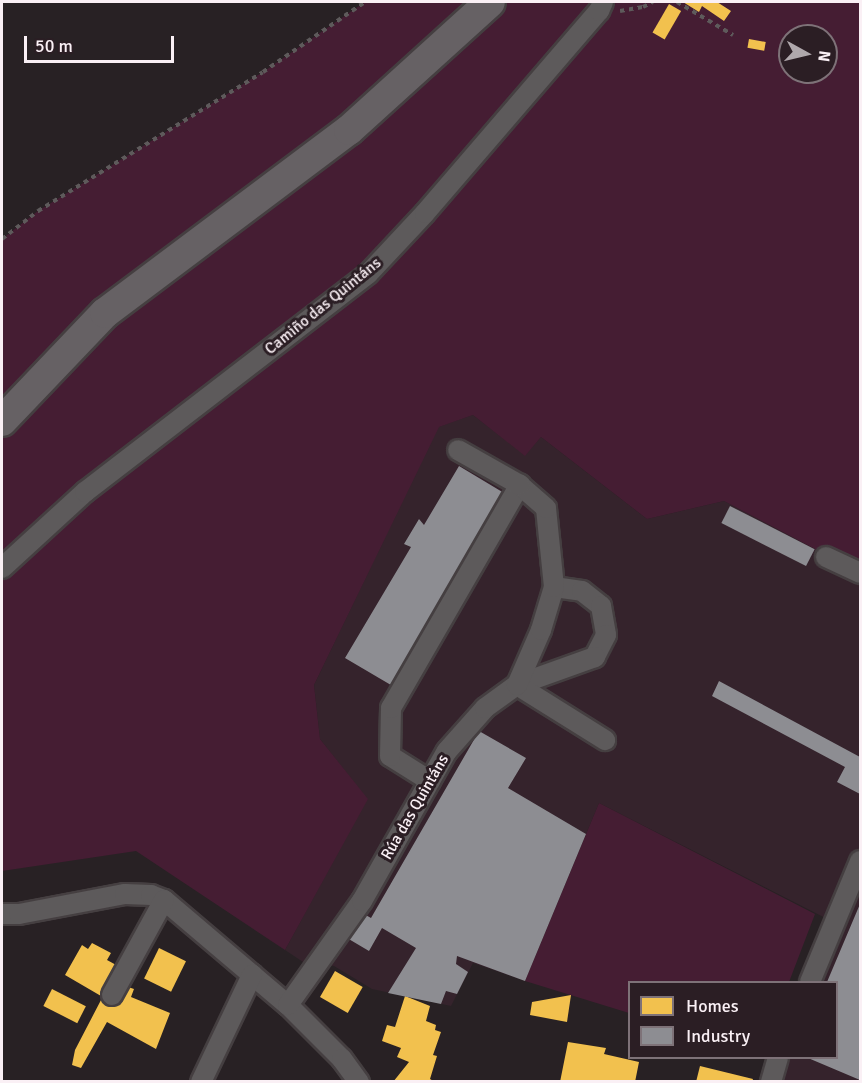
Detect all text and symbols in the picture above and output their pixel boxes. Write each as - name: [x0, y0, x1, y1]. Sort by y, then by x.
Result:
- scale bar: [27, 24, 177, 62]
- north arrow: [778, 24, 838, 84]
- text: 50 m: [35, 35, 73, 57]
- text: N: [813, 49, 835, 63]
- street label: Camiño das Quintáns: [261, 253, 385, 359]
- street label: Rúa das Quintáns: [377, 751, 453, 863]
- legend: [628, 981, 838, 1059]
- text: Homes: [686, 995, 739, 1017]
- text: Industry: [686, 1025, 750, 1047]

